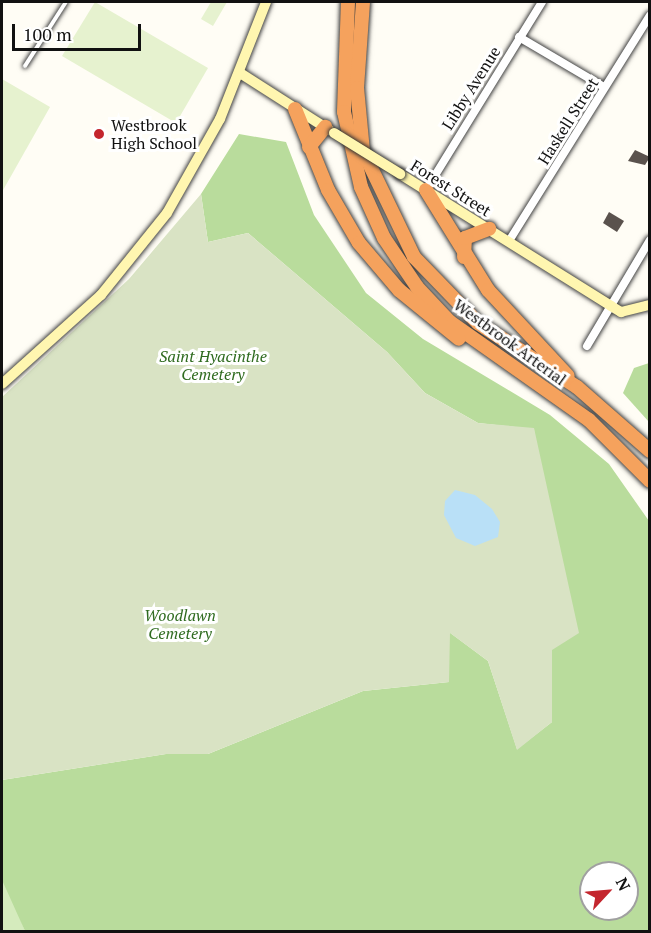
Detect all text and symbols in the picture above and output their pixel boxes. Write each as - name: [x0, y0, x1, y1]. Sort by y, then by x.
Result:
- scale bar: [15, 12, 144, 50]
- text: 100 m: [23, 22, 72, 46]
- street label: Libby Avenue: [438, 43, 504, 133]
- street label: Haskell Street: [534, 74, 602, 168]
- place label: Westbrook High School: [111, 115, 197, 153]
- marker: Westbrook High School: [92, 127, 106, 141]
- street label: Forest Street: [407, 156, 495, 220]
- street label: Westbrook Arterial: [450, 295, 570, 389]
- park label: Saint Hyacinthe Cemetery: [159, 346, 267, 384]
- park label: Woodlawn Cemetery: [144, 605, 216, 643]
- north arrow: [579, 861, 639, 921]
- text: N: [611, 874, 636, 894]

